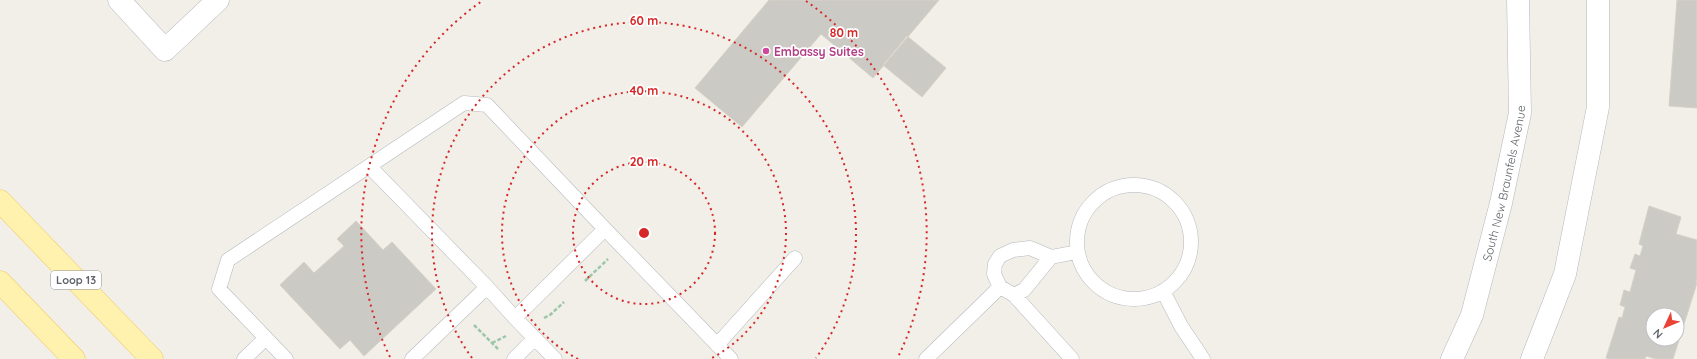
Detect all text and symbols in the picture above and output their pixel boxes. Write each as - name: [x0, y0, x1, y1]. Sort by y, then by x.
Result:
- text: 60 m: [630, 13, 658, 28]
- text: 80 m: [830, 25, 858, 40]
- place label: Embassy Suites: [774, 44, 864, 59]
- marker: Embassy Suites: [761, 46, 771, 56]
- text: 40 m: [630, 83, 658, 98]
- street label: South New Braunfels Avenue: [1479, 105, 1528, 263]
- text: 20 m: [630, 154, 658, 169]
- centre of rings: [637, 226, 651, 240]
- road number: Loop 13: [51, 271, 101, 289]
- north arrow: [1645, 307, 1685, 347]
- text: N: [1650, 326, 1666, 342]

